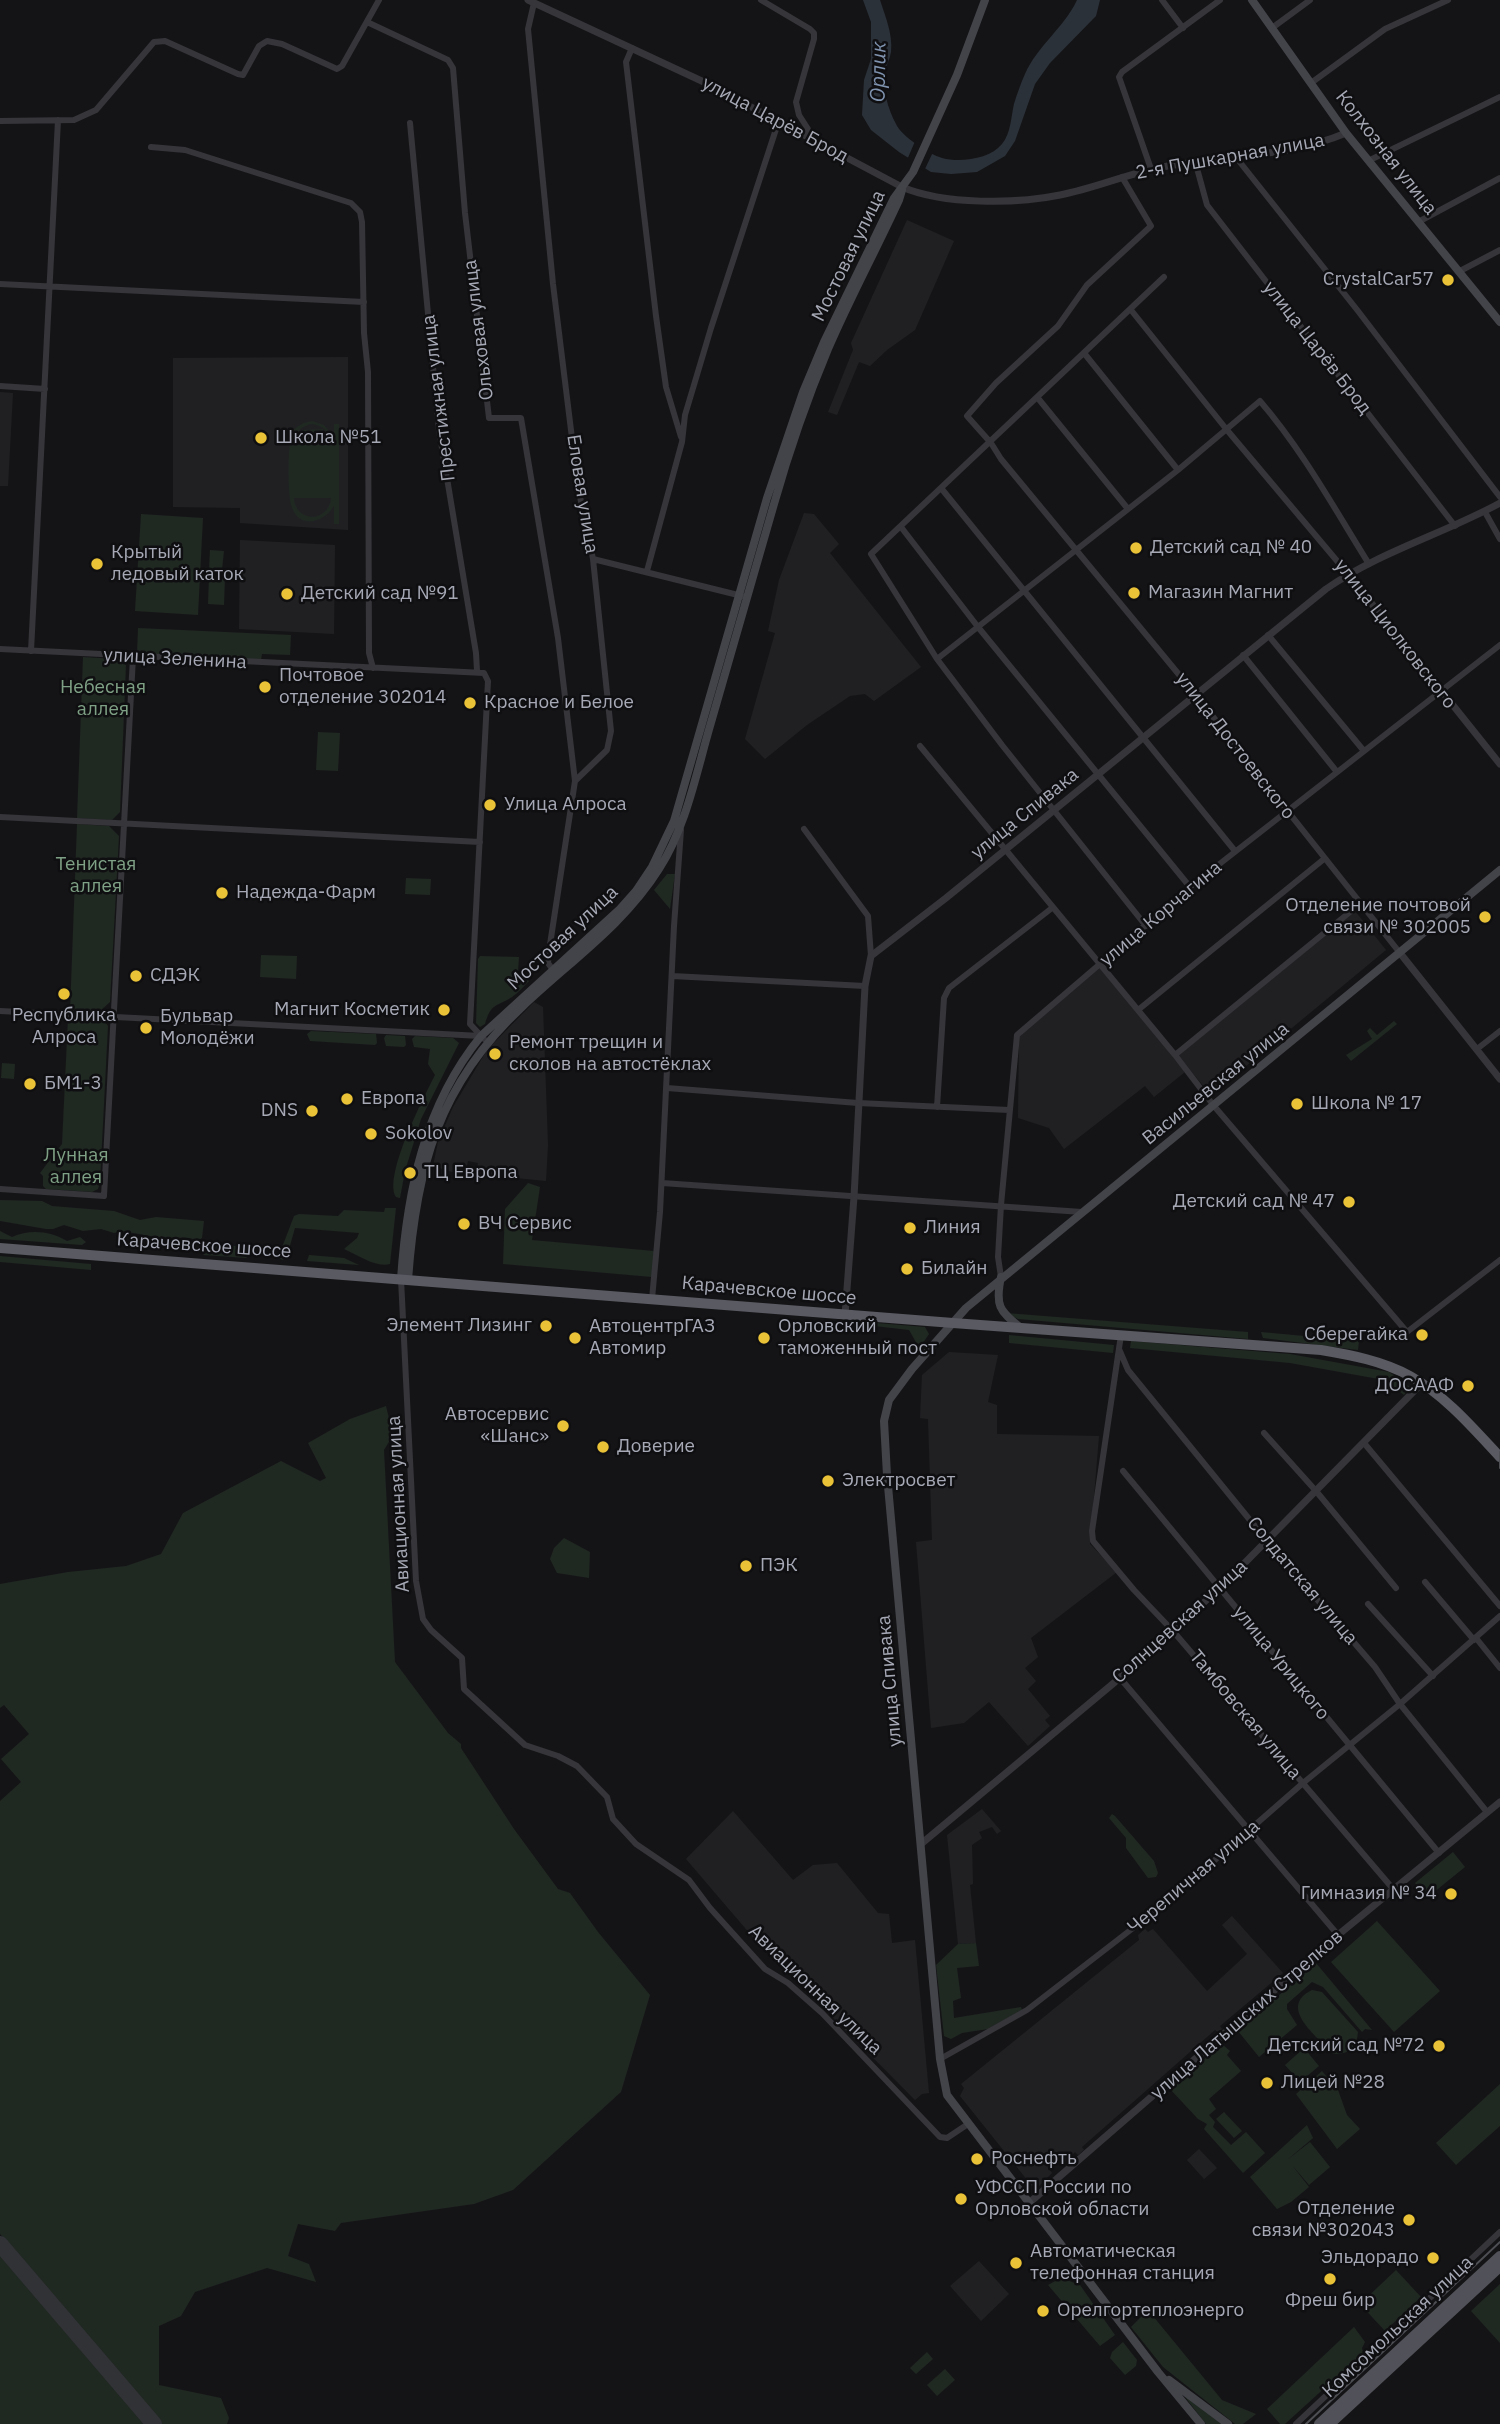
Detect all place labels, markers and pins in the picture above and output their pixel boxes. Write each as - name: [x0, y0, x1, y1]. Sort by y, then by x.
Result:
- place label: CrystalCar57: [1323, 269, 1434, 291]
- marker: CrystalCar57: [1440, 272, 1456, 288]
- place label: Школа №51: [275, 427, 382, 449]
- marker: Школа №51: [253, 430, 269, 446]
- place label: Детский сад № 40: [1150, 537, 1312, 559]
- marker: Детский сад № 40: [1128, 540, 1144, 556]
- place label: Крытый ледовый каток: [111, 542, 244, 586]
- marker: Крытый ледовый каток: [89, 556, 105, 572]
- place label: Магазин Магнит: [1148, 582, 1293, 604]
- place label: Детский сад №91: [301, 583, 459, 605]
- marker: Магазин Магнит: [1126, 585, 1142, 601]
- marker: Детский сад №91: [279, 586, 295, 602]
- place label: Почтовое отделение 302014: [279, 665, 446, 709]
- marker: Почтовое отделение 302014: [257, 679, 273, 695]
- place label: Красное и Белое: [484, 692, 634, 714]
- marker: Красное и Белое: [462, 695, 478, 711]
- place label: Улица Алроса: [504, 794, 627, 816]
- marker: Улица Алроса: [482, 797, 498, 813]
- place label: Надежда-Фарм: [236, 882, 376, 904]
- marker: Надежда-Фарм: [214, 885, 230, 901]
- place label: Отделение почтовой связи № 302005: [1285, 895, 1471, 939]
- marker: Отделение почтовой связи № 302005: [1477, 909, 1493, 925]
- place label: СДЭК: [150, 965, 200, 987]
- marker: СДЭК: [128, 968, 144, 984]
- marker: Республика Алроса: [56, 986, 72, 1002]
- place label: Магнит Косметик: [274, 999, 430, 1021]
- marker: Магнит Косметик: [436, 1002, 452, 1018]
- place label: Республика Алроса: [12, 1005, 116, 1049]
- place label: Бульвар Молодёжи: [160, 1006, 255, 1050]
- marker: Бульвар Молодёжи: [138, 1020, 154, 1036]
- place label: Ремонт трещин и сколов на автостёклах: [509, 1032, 711, 1076]
- marker: Ремонт трещин и сколов на автостёклах: [487, 1046, 503, 1062]
- place label: БМ1-3: [44, 1073, 102, 1095]
- marker: БМ1-3: [22, 1076, 38, 1092]
- place label: Европа: [361, 1088, 425, 1110]
- marker: Европа: [339, 1091, 355, 1107]
- place label: Школа № 17: [1311, 1093, 1422, 1115]
- marker: Школа № 17: [1289, 1096, 1305, 1112]
- place label: DNS: [261, 1100, 298, 1122]
- marker: DNS: [304, 1103, 320, 1119]
- place label: Sokolov: [385, 1123, 452, 1145]
- marker: Sokolov: [363, 1126, 379, 1142]
- place label: ТЦ Европа: [424, 1162, 518, 1184]
- marker: ТЦ Европа: [402, 1165, 418, 1181]
- place label: Детский сад № 47: [1173, 1191, 1335, 1213]
- marker: Детский сад № 47: [1341, 1194, 1357, 1210]
- place label: ВЧ Сервис: [478, 1213, 572, 1235]
- marker: ВЧ Сервис: [456, 1216, 472, 1232]
- place label: Линия: [924, 1217, 981, 1239]
- marker: Линия: [902, 1220, 918, 1236]
- place label: Билайн: [921, 1258, 987, 1280]
- marker: Билайн: [899, 1261, 915, 1277]
- place label: Элемент Лизинг: [386, 1315, 532, 1337]
- place label: АвтоцентрГАЗ Автомир: [589, 1316, 715, 1360]
- place label: Орловский таможенный пост: [778, 1316, 937, 1360]
- marker: Элемент Лизинг: [538, 1318, 554, 1334]
- place label: Сберегайка: [1304, 1324, 1408, 1346]
- marker: Сберегайка: [1414, 1327, 1430, 1343]
- marker: АвтоцентрГАЗ Автомир: [567, 1330, 583, 1346]
- marker: Орловский таможенный пост: [756, 1330, 772, 1346]
- place label: ДОСААФ: [1375, 1375, 1454, 1397]
- marker: ДОСААФ: [1460, 1378, 1476, 1394]
- place label: Автосервис «Шанс»: [445, 1404, 549, 1448]
- marker: Автосервис «Шанс»: [555, 1418, 571, 1434]
- place label: Доверие: [617, 1436, 695, 1458]
- marker: Доверие: [595, 1439, 611, 1455]
- place label: Электросвет: [842, 1470, 955, 1492]
- marker: Электросвет: [820, 1473, 836, 1489]
- place label: ПЭК: [760, 1555, 798, 1577]
- marker: ПЭК: [738, 1558, 754, 1574]
- place label: Гимназия № 34: [1301, 1883, 1437, 1905]
- marker: Гимназия № 34: [1443, 1886, 1459, 1902]
- place label: Детский сад №72: [1267, 2035, 1425, 2057]
- marker: Детский сад №72: [1431, 2038, 1447, 2054]
- place label: Лицей №28: [1281, 2072, 1385, 2094]
- marker: Лицей №28: [1259, 2075, 1275, 2091]
- place label: Роснефть: [991, 2148, 1077, 2170]
- marker: Роснефть: [969, 2151, 985, 2167]
- place label: УФССП России по Орловской области: [975, 2177, 1149, 2221]
- marker: УФССП России по Орловской области: [953, 2191, 969, 2207]
- place label: Отделение связи №302043: [1252, 2198, 1395, 2242]
- marker: Отделение связи №302043: [1401, 2212, 1417, 2228]
- place label: Автоматическая телефонная станция: [1030, 2241, 1215, 2285]
- place label: Эльдорадо: [1321, 2247, 1419, 2269]
- marker: Эльдорадо: [1425, 2250, 1441, 2266]
- marker: Автоматическая телефонная станция: [1008, 2255, 1024, 2271]
- marker: Фреш бир: [1322, 2271, 1338, 2287]
- place label: Фреш бир: [1285, 2290, 1375, 2312]
- place label: Орелгортеплоэнерго: [1057, 2300, 1244, 2322]
- marker: Орелгортеплоэнерго: [1035, 2303, 1051, 2319]

